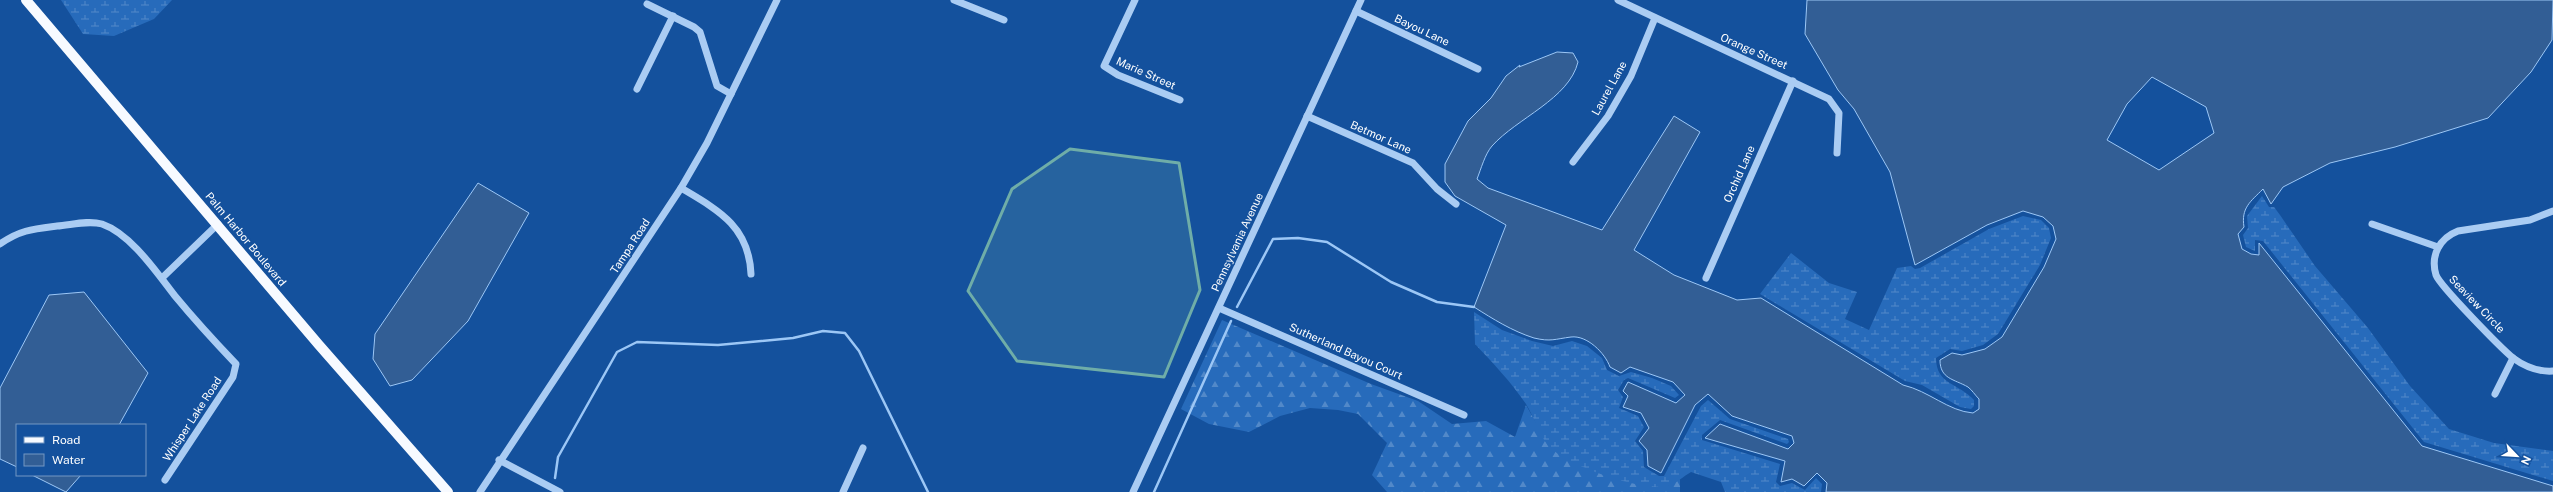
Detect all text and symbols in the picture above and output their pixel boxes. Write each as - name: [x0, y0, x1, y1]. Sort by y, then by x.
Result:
- street label: Bayou Lane: [1393, 12, 1451, 48]
- street label: Orange Street: [1719, 31, 1789, 71]
- street label: Marie Street: [1114, 55, 1178, 91]
- street label: Laurel Lane: [1589, 59, 1629, 117]
- street label: Betmor Lane: [1349, 118, 1413, 156]
- street label: Orchid Lane: [1721, 144, 1757, 204]
- street label: Palm Harbor Boulevard: [203, 190, 289, 288]
- street label: Pennsylvania Avenue: [1209, 191, 1265, 293]
- street label: Tampa Road: [608, 216, 652, 276]
- street label: Seaview Circle: [2447, 273, 2507, 335]
- street label: Sutherland Bayou Court: [1287, 321, 1405, 381]
- street label: Whisper Lake Road: [160, 375, 224, 463]
- legend: [16, 424, 146, 476]
- text: Road: [52, 433, 80, 447]
- north arrow: [2497, 436, 2537, 476]
- text: Water: [52, 453, 86, 467]
- text: N: [2519, 454, 2533, 467]

